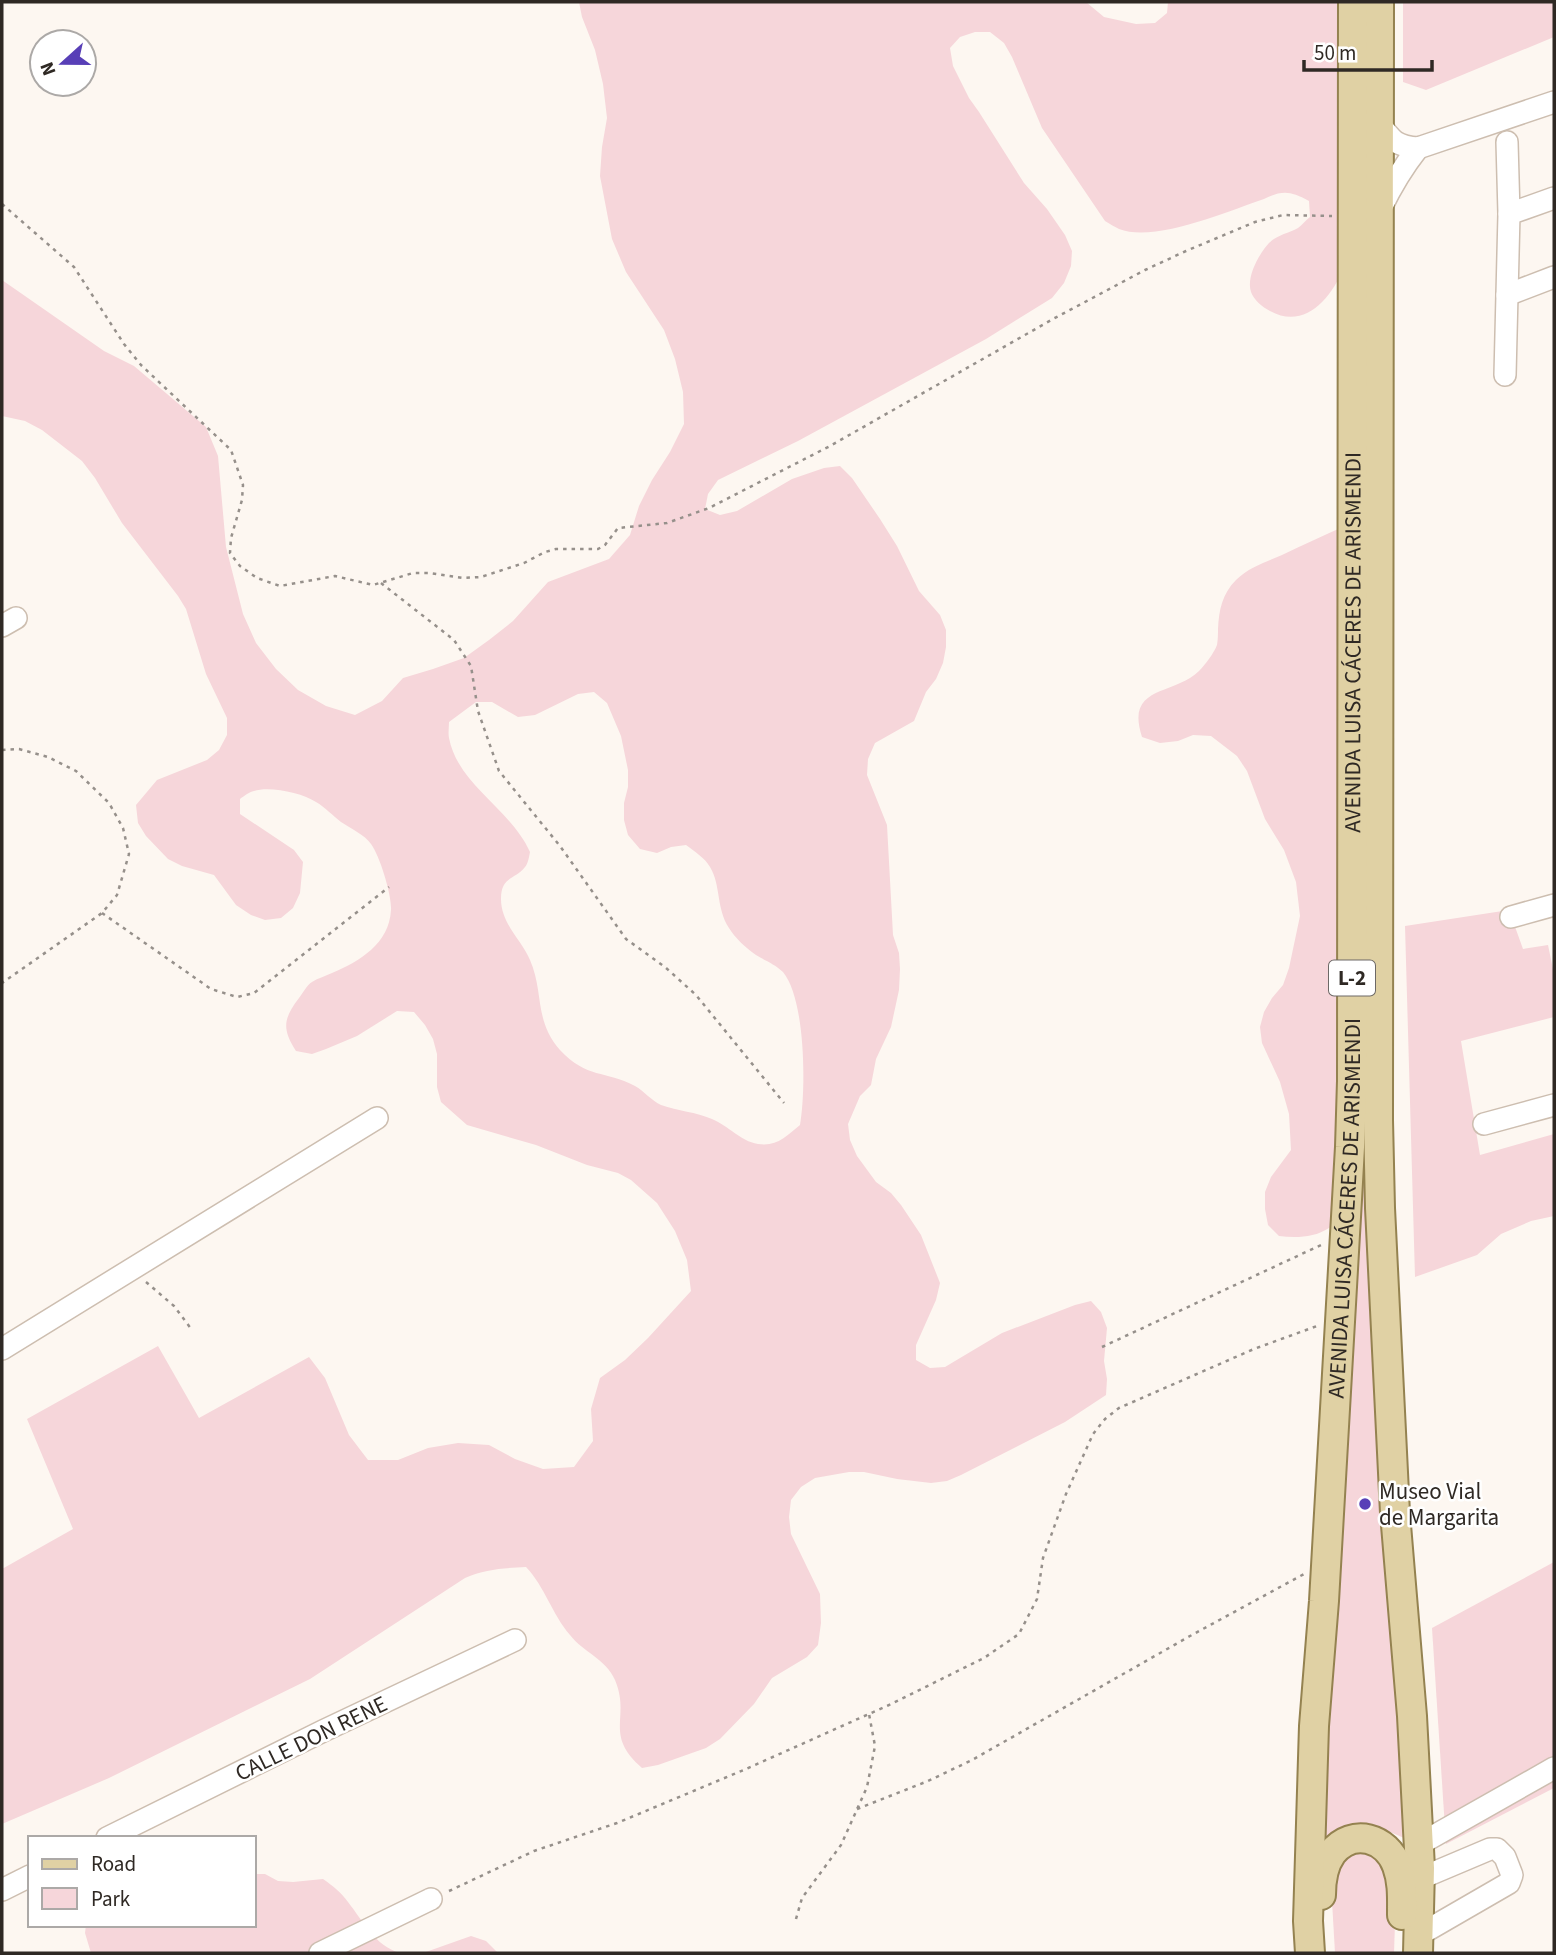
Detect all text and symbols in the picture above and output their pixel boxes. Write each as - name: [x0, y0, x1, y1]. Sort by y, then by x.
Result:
- north arrow: [28, 28, 98, 98]
- scale bar: [1304, 28, 1432, 72]
- text: 50 m: [1314, 38, 1356, 68]
- text: N: [34, 58, 63, 79]
- street label: AVENIDA LUISA CÁCERES DE ARISMENDI: [1336, 452, 1370, 833]
- road number: L-2: [1329, 960, 1375, 996]
- street label: AVENIDA LUISA CÁCERES DE ARISMENDI: [1320, 1018, 1369, 1399]
- place label: Museo Vial de Margarita: [1379, 1475, 1499, 1534]
- marker: Museo Vial de Margarita: [1357, 1496, 1373, 1512]
- street label: CALLE DON RENE: [229, 1687, 393, 1790]
- legend: [28, 1836, 256, 1927]
- text: Road: [91, 1849, 136, 1879]
- text: Park: [91, 1884, 131, 1914]

